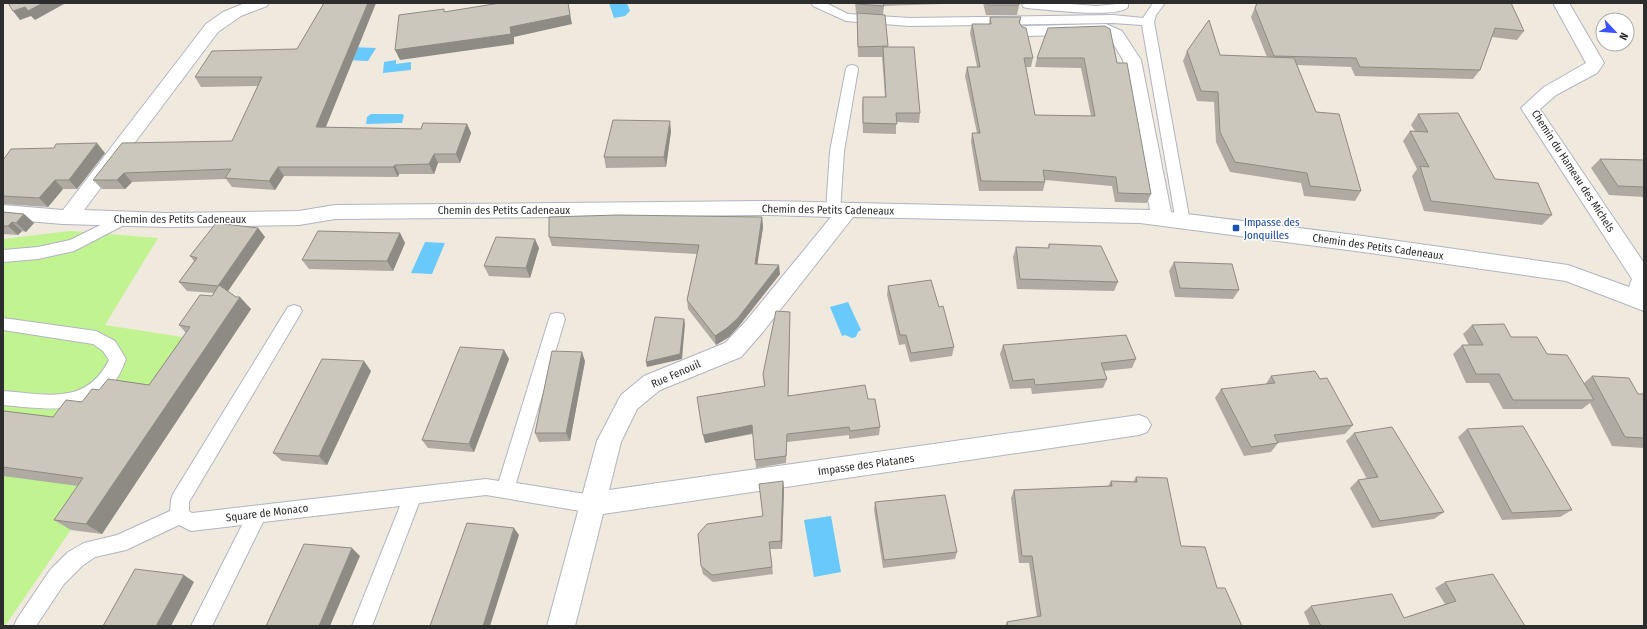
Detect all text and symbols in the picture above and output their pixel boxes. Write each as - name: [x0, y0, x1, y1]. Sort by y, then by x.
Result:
- north arrow: [1595, 12, 1635, 52]
- text: N: [1616, 30, 1631, 42]
- street label: Chemin du Hameau des Michels: [1529, 108, 1618, 235]
- street label: Chemin des Petits Cadeneaux: [762, 202, 894, 218]
- street label: Chemin des Petits Cadeneaux: [438, 204, 570, 217]
- street label: Chemin des Petits Cadeneaux: [114, 213, 246, 226]
- place label: Impasse des Jonquilles: [1244, 216, 1300, 242]
- marker: Impasse des Jonquilles: [1231, 223, 1241, 233]
- street label: Chemin des Petits Cadeneaux: [1312, 231, 1445, 263]
- street label: Rue Fenouil: [649, 357, 703, 391]
- street label: Impasse des Platanes: [817, 452, 915, 478]
- street label: Square de Monaco: [225, 501, 309, 525]

